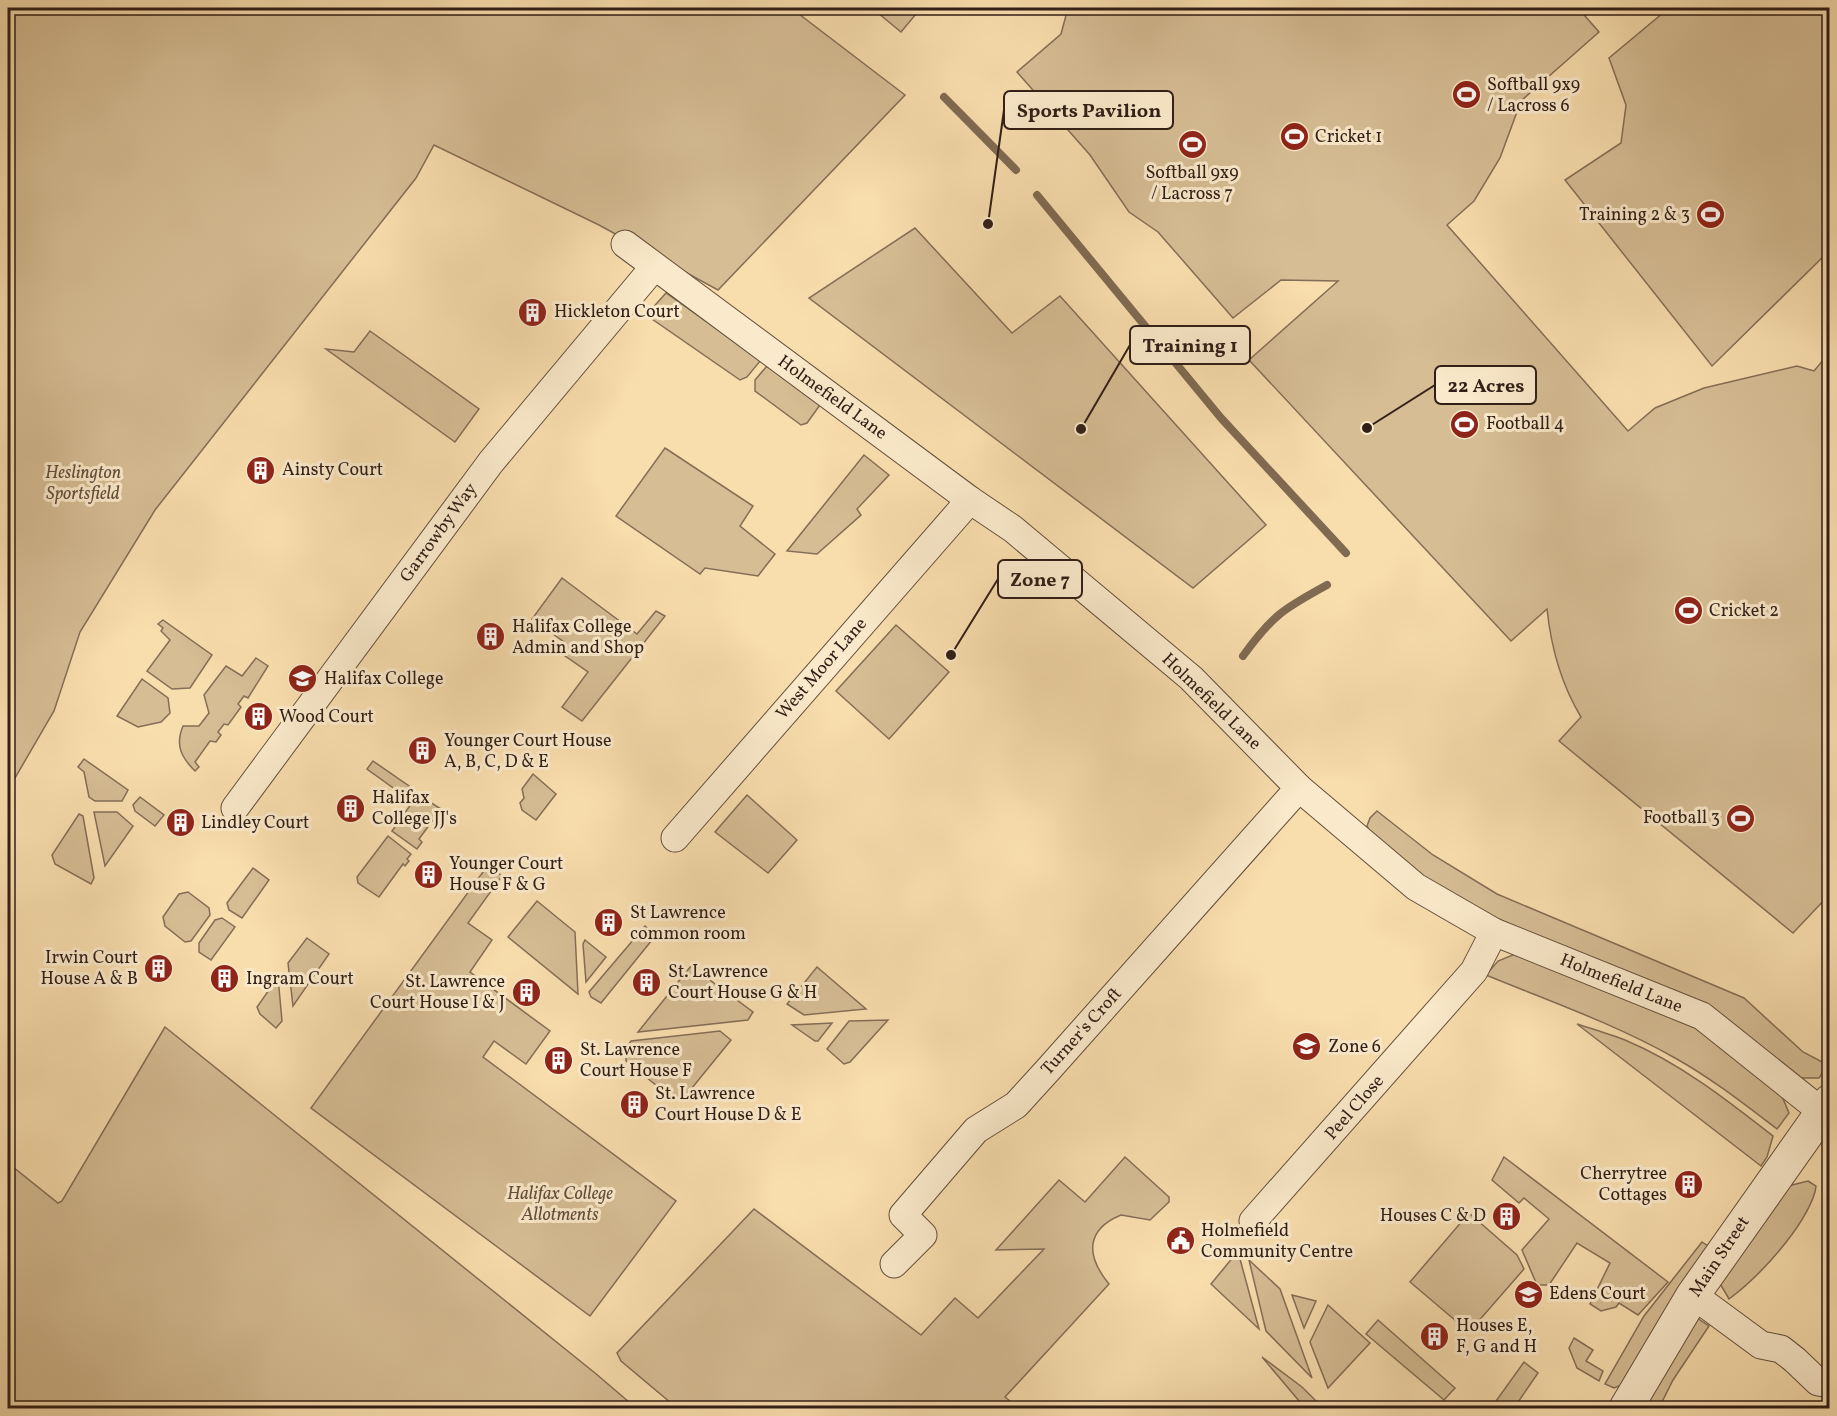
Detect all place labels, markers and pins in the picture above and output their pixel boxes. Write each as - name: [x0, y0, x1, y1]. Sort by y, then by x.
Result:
- place label: Softball 9x9 / Lacross 6: [1487, 73, 1580, 119]
- sports icon: Softball 9x9 / Lacross 6: [1450, 79, 1482, 111]
- callout: Sports Pavilion: [1004, 91, 1173, 129]
- sports icon: Cricket 1: [1278, 121, 1310, 153]
- place label: Cricket 1: [1315, 125, 1382, 150]
- sports icon: Softball 9x9 / Lacross 7: [1176, 128, 1208, 160]
- place label: Softball 9x9 / Lacross 7: [1145, 161, 1239, 207]
- sports icon: Training 2 & 3: [1695, 199, 1727, 231]
- place label: Training 2 & 3: [1579, 203, 1690, 228]
- building icon: Hickleton Court: [517, 296, 549, 328]
- place label: Hickleton Court: [554, 300, 680, 325]
- callout: Training 1: [1130, 326, 1250, 364]
- callout: 22 Acres: [1435, 366, 1536, 404]
- sports icon: Football 4: [1449, 408, 1481, 440]
- place label: Football 4: [1486, 412, 1565, 437]
- building icon: Ainsty Court: [245, 454, 277, 486]
- place label: Ainsty Court: [282, 458, 383, 483]
- callout: Zone 7: [998, 560, 1082, 598]
- sports icon: Cricket 2: [1672, 595, 1704, 627]
- place label: Cricket 2: [1709, 599, 1779, 624]
- place label: Halifax College Admin and Shop: [512, 615, 644, 661]
- building icon: Halifax College Admin and Shop: [475, 621, 507, 653]
- school or university icon: Halifax College: [287, 663, 319, 695]
- place label: Halifax College: [324, 667, 443, 692]
- building icon: Wood Court: [242, 701, 274, 733]
- place label: Wood Court: [279, 705, 374, 730]
- place label: Younger Court House A, B, C, D & E: [444, 729, 612, 775]
- building icon: Younger Court House A, B, C, D & E: [407, 735, 439, 767]
- place label: Halifax College JJ's: [372, 786, 457, 832]
- building icon: Halifax College JJ's: [335, 792, 367, 824]
- sports icon: Football 3: [1725, 802, 1757, 834]
- place label: Football 3: [1643, 806, 1720, 831]
- building icon: Lindley Court: [164, 807, 196, 839]
- place label: Lindley Court: [201, 811, 309, 836]
- place label: Younger Court House F & G: [449, 852, 563, 898]
- building icon: Younger Court House F & G: [412, 858, 444, 890]
- place label: St Lawrence common room: [630, 901, 746, 947]
- building icon: St Lawrence common room: [593, 907, 625, 939]
- place label: Irwin Court House A & B: [40, 946, 138, 992]
- building icon: Irwin Court House A & B: [143, 952, 175, 984]
- place label: St. Lawrence Court House G & H: [668, 960, 817, 1006]
- building icon: Ingram Court: [209, 963, 241, 995]
- building icon: St. Lawrence Court House G & H: [631, 966, 663, 998]
- place label: Ingram Court: [246, 967, 354, 992]
- place label: St. Lawrence Court House I & J: [370, 970, 505, 1016]
- building icon: St. Lawrence Court House I & J: [510, 976, 542, 1008]
- school or university icon: Zone 6: [1291, 1031, 1323, 1063]
- place label: Zone 6: [1328, 1035, 1381, 1060]
- place label: St. Lawrence Court House F: [580, 1038, 692, 1084]
- building icon: St. Lawrence Court House F: [543, 1044, 575, 1076]
- place label: St. Lawrence Court House D & E: [655, 1082, 802, 1128]
- building icon: St. Lawrence Court House D & E: [618, 1088, 650, 1120]
- place label: Cherrytree Cottages: [1580, 1162, 1667, 1208]
- building icon: Cherrytree Cottages: [1672, 1168, 1704, 1200]
- building icon: Houses C & D: [1491, 1200, 1523, 1232]
- place label: Houses C & D: [1380, 1204, 1486, 1229]
- place label: Holmefield Community Centre: [1201, 1219, 1353, 1265]
- public building icon: Holmefield Community Centre: [1164, 1225, 1196, 1257]
- school or university icon: Edens Court: [1512, 1278, 1544, 1310]
- place label: Edens Court: [1549, 1282, 1646, 1307]
- place label: Houses E, F, G and H: [1456, 1314, 1537, 1360]
- building icon: Houses E, F, G and H: [1419, 1320, 1451, 1352]

